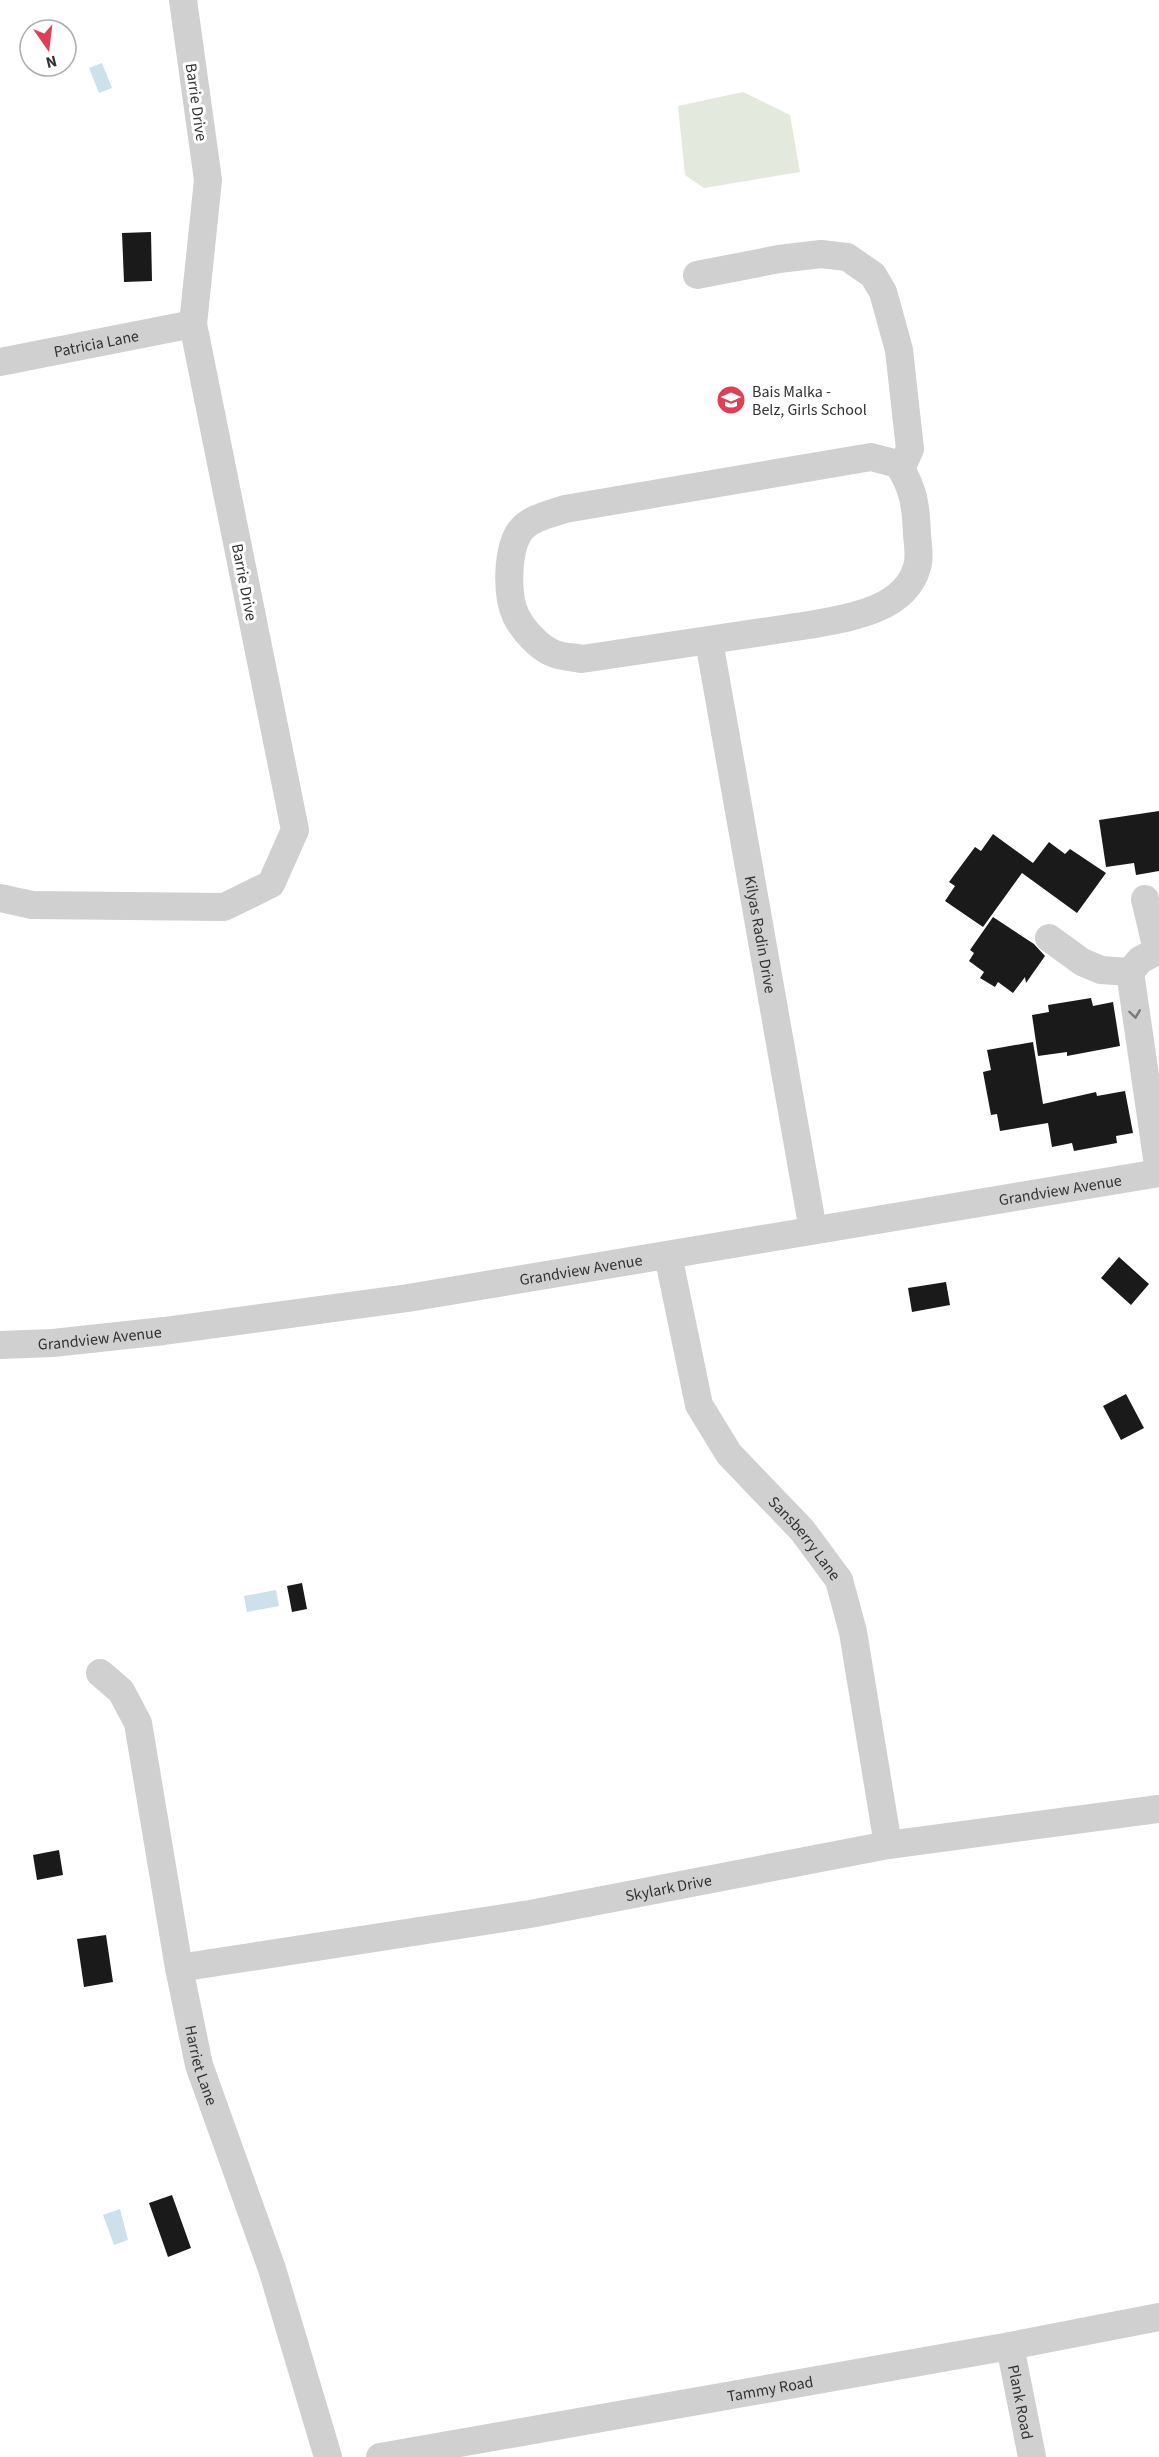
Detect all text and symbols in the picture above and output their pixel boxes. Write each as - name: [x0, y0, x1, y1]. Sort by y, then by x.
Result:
- north arrow: [18, 18, 78, 78]
- text: N: [44, 50, 59, 74]
- street label: Barrie Drive: [180, 62, 212, 143]
- street label: Patricia Lane: [52, 325, 141, 363]
- place label: Bais Malka - Belz, Girls School: [752, 381, 867, 421]
- school or university icon: Bais Malka - Belz, Girls School: [715, 384, 747, 416]
- street label: Barrie Drive: [226, 542, 262, 623]
- street label: Kilyas Radin Drive: [739, 874, 781, 995]
- one-way arrow: [1128, 1009, 1140, 1018]
- street label: Grandview Avenue: [997, 1169, 1123, 1212]
- street label: Grandview Avenue: [518, 1249, 644, 1291]
- street label: Grandview Avenue: [37, 1321, 163, 1356]
- street label: Sansberry Lane: [763, 1491, 846, 1585]
- street label: Skylark Drive: [623, 1869, 714, 1907]
- street label: Harriet Lane: [179, 2023, 223, 2109]
- street label: Plank Road: [1002, 2363, 1038, 2441]
- street label: Tammy Road: [725, 2371, 815, 2408]

